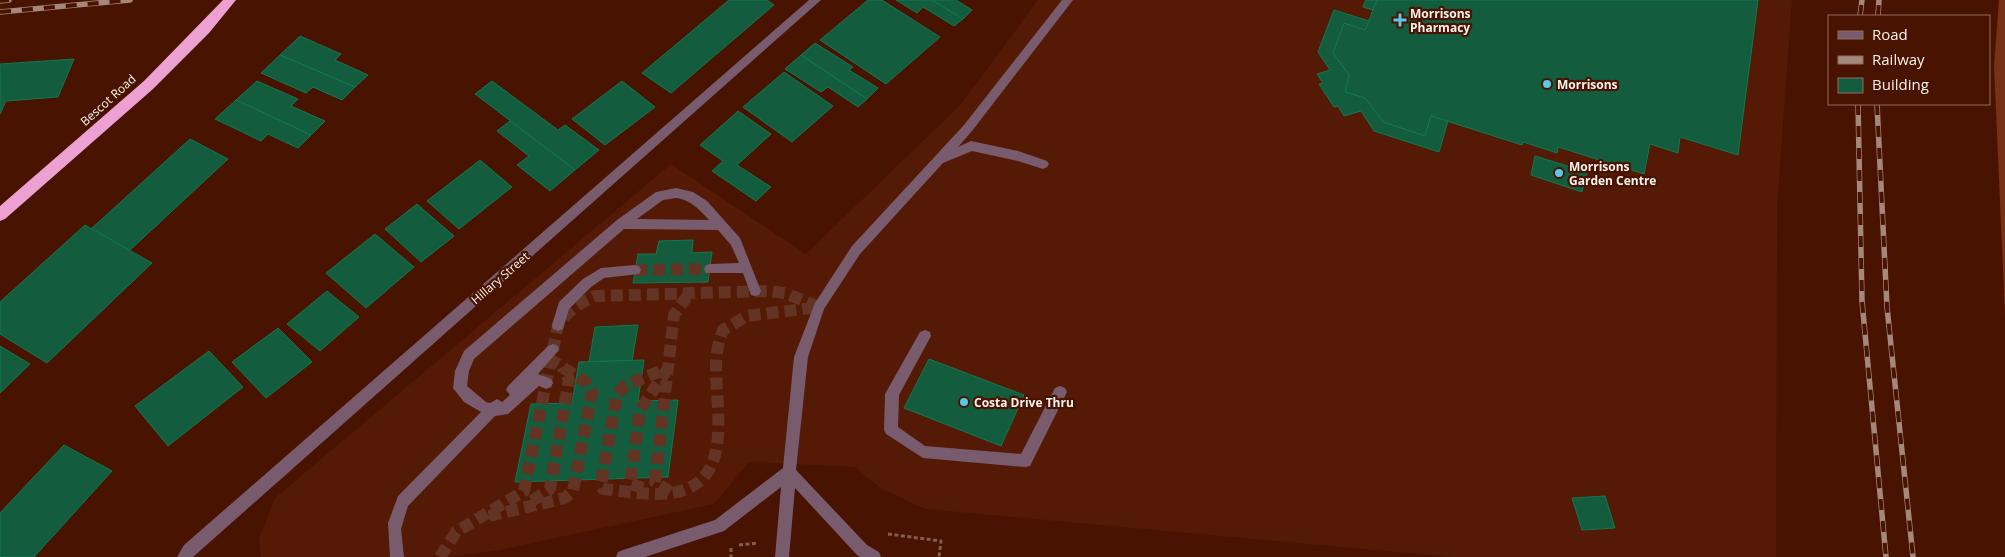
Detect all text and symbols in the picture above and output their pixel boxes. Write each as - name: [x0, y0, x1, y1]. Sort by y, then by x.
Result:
- place label: Morrisons Pharmacy: [1410, 5, 1471, 36]
- marker: Morrisons Pharmacy: [1394, 14, 1406, 26]
- legend: [1828, 15, 1990, 105]
- text: Road: [1872, 24, 1908, 44]
- text: Railway: [1872, 49, 1925, 69]
- street label: Bescot Road: [77, 71, 139, 129]
- text: Building: [1872, 74, 1929, 94]
- place label: Morrisons: [1557, 76, 1618, 93]
- marker: Morrisons: [1541, 78, 1553, 90]
- place label: Morrisons Garden Centre: [1569, 158, 1656, 189]
- marker: Morrisons Garden Centre: [1553, 167, 1565, 179]
- street label: Hillary Street: [467, 248, 533, 308]
- place label: Costa Drive Thru: [974, 394, 1074, 411]
- marker: Costa Drive Thru: [958, 396, 970, 408]

